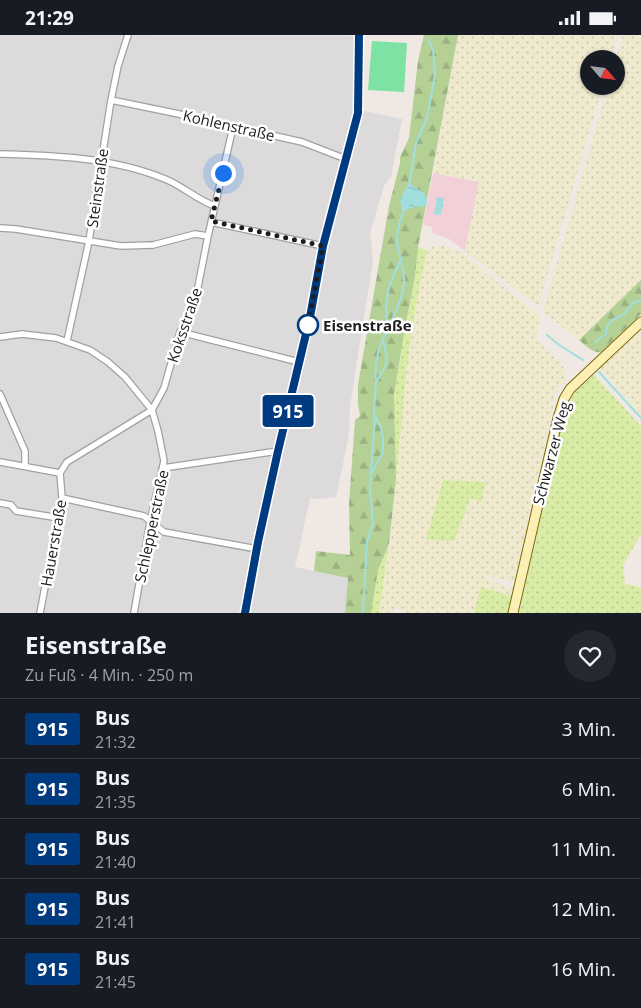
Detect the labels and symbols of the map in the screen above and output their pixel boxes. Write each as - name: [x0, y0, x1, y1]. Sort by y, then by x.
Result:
- north arrow: [580, 50, 625, 95]
- street label: Kohlenstraße: [181, 105, 277, 145]
- street label: Steinstraße: [82, 147, 112, 229]
- your location: [211, 161, 236, 186]
- street label: Koksstraße: [162, 285, 206, 365]
- marker: Eisenstraße: [297, 314, 319, 336]
- place label: Eisenstraße: [323, 315, 412, 335]
- line badge: 915: [259, 395, 317, 427]
- street label: Schwarzer Weg: [528, 399, 574, 507]
- street label: Schlepperstraße: [129, 468, 173, 584]
- street label: Hauerstraße: [36, 498, 70, 588]

